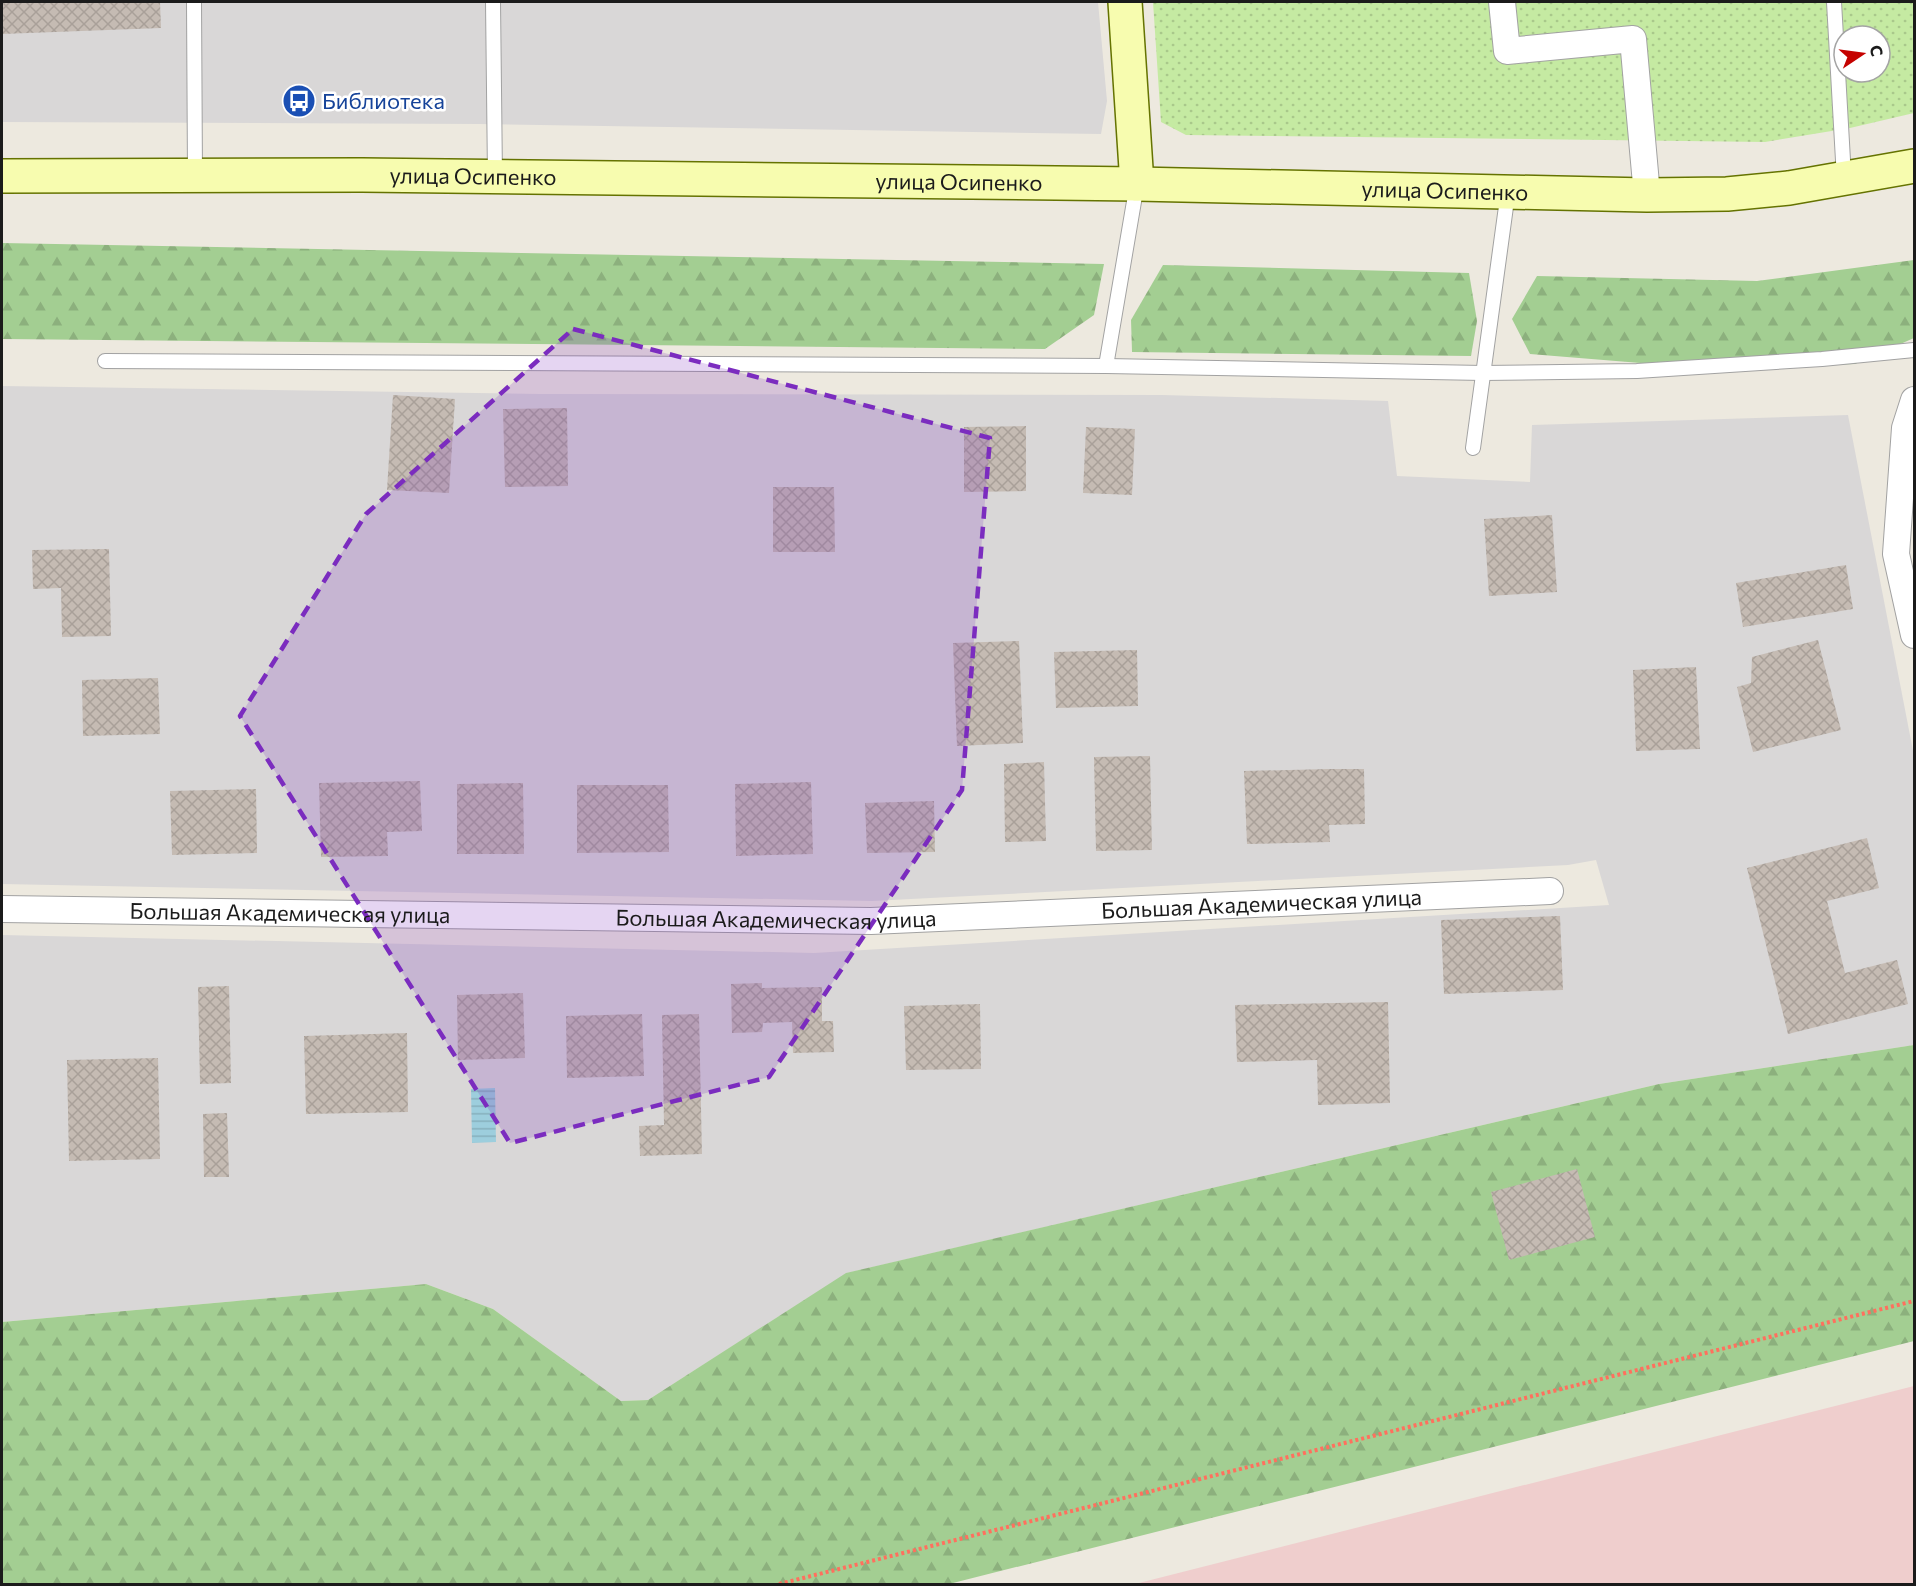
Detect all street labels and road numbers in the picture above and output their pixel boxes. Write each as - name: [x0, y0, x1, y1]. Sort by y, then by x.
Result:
- street label: улица Осипенко: [389, 161, 557, 190]
- street label: улица Осипенко: [875, 167, 1043, 196]
- street label: улица Осипенко: [1361, 175, 1529, 205]
- street label: Большая Академическая улица: [1101, 883, 1422, 924]
- street label: Большая Академическая улица: [129, 897, 451, 928]
- street label: Большая Академическая улица: [615, 903, 937, 934]

